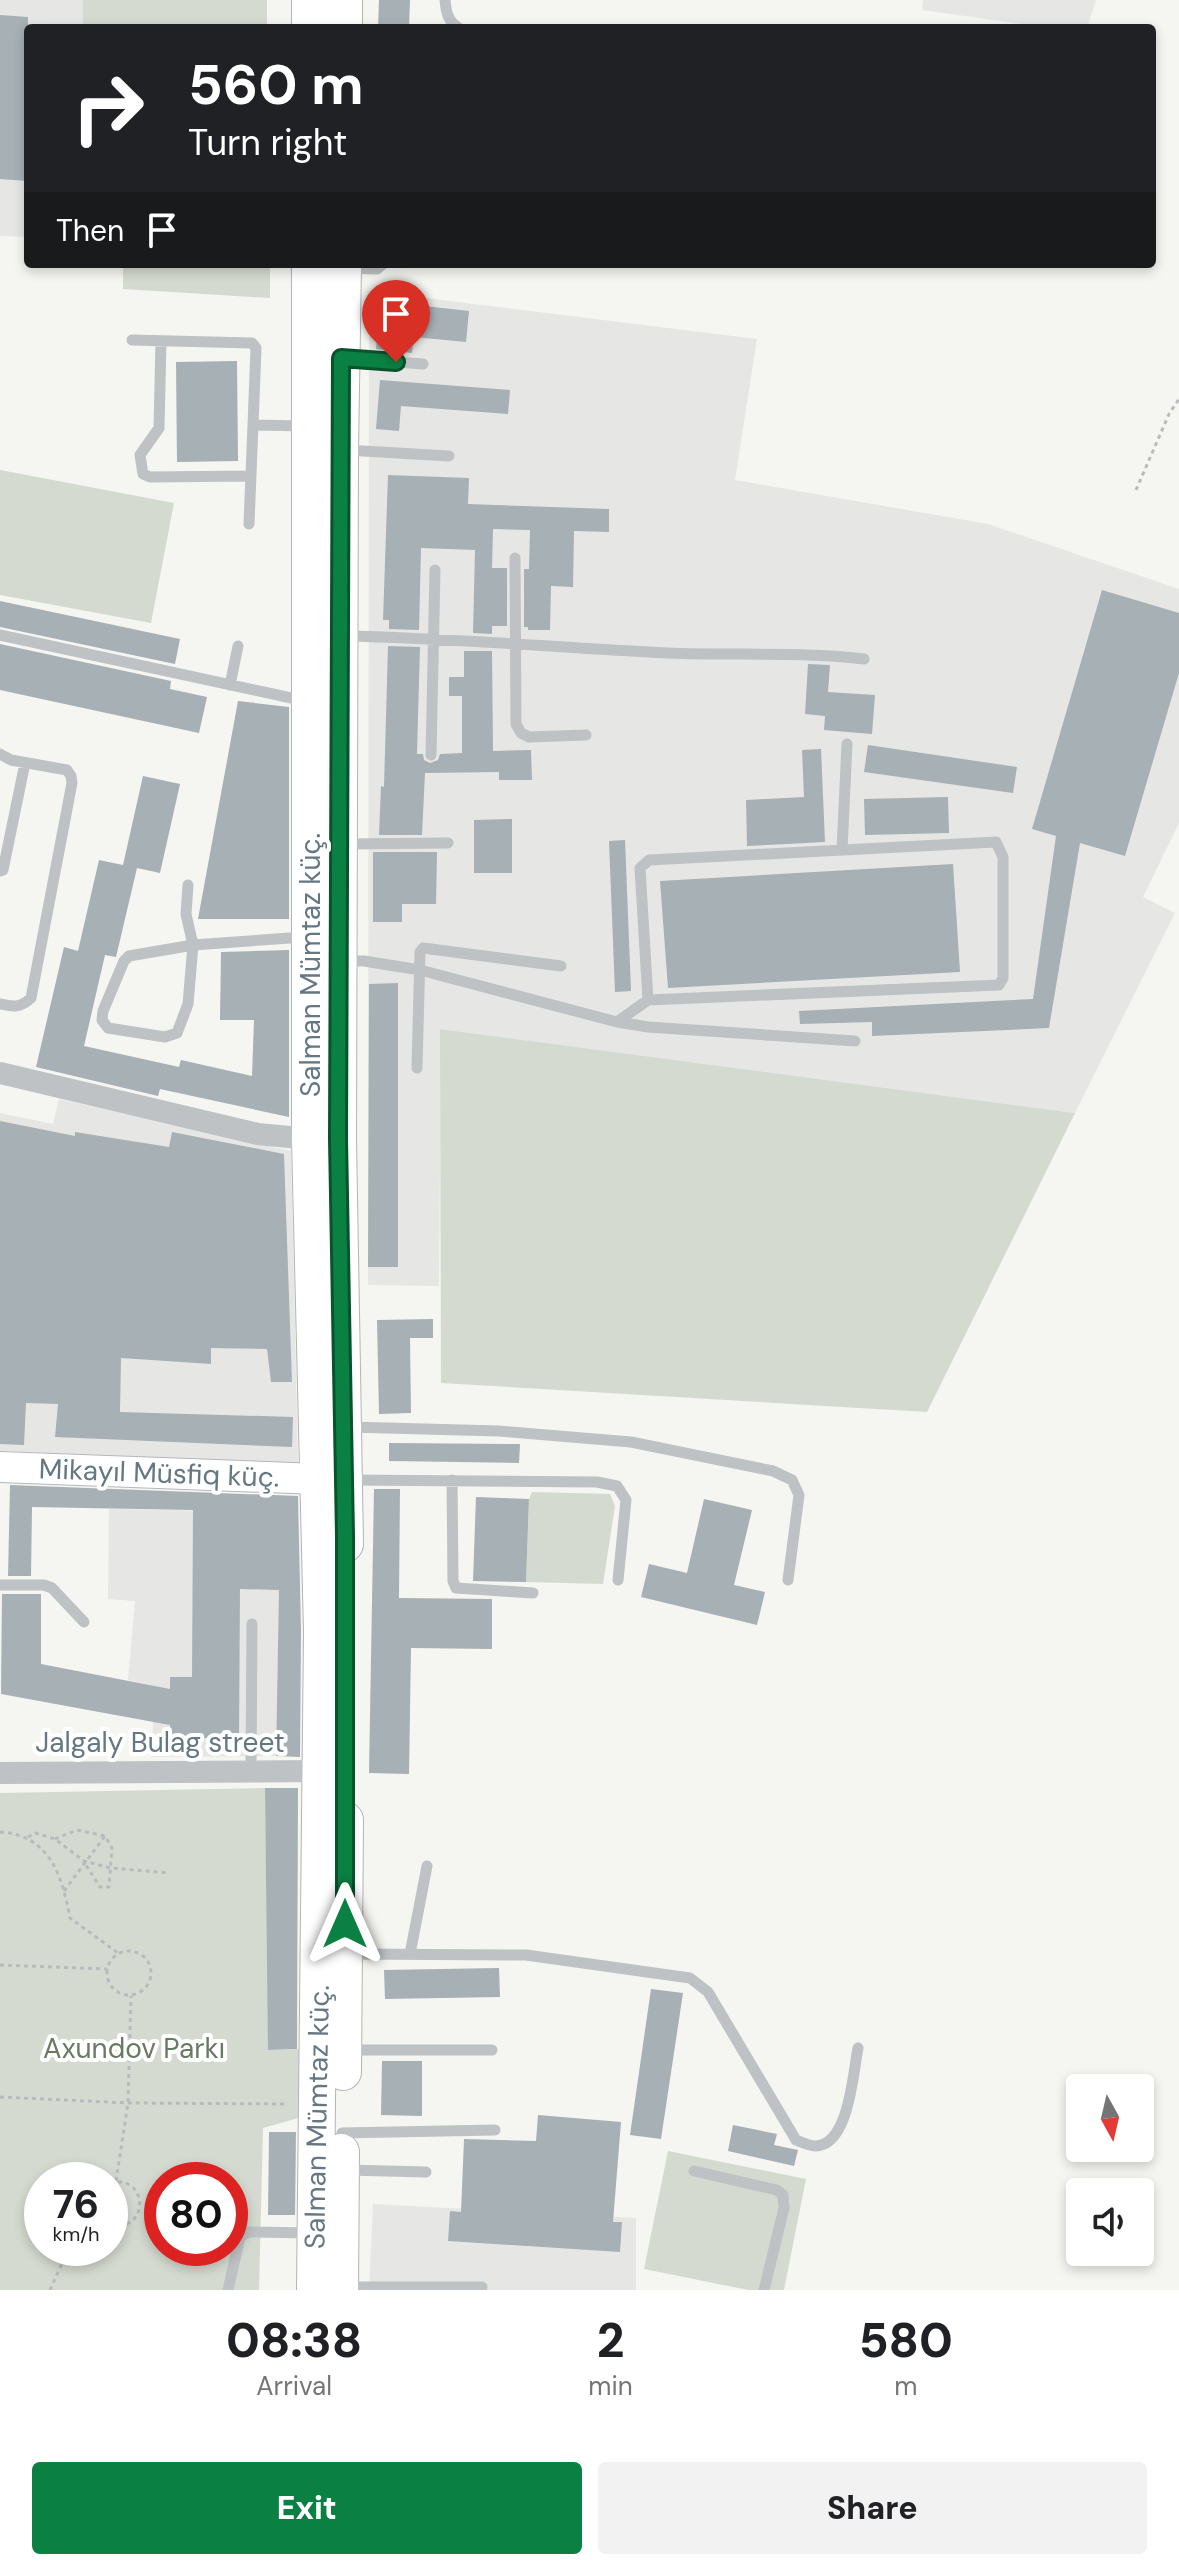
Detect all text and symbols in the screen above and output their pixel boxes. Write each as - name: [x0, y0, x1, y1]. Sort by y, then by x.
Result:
- text: 560 m: [188, 48, 364, 121]
- icon: right: [56, 56, 160, 160]
- text: Turn right: [188, 119, 347, 166]
- icon: arrive: [140, 208, 184, 252]
- text: Then: [56, 211, 124, 250]
- pin: [362, 280, 430, 362]
- icon: arrive: [374, 292, 418, 336]
- street label: Salman Mümtaz küç.: [292, 833, 329, 1097]
- street label: Mikayıl Müsfiq küç.: [38, 1450, 280, 1496]
- street label: Jalgaly Bulag street: [35, 1724, 285, 1761]
- position arrow: [303, 1882, 387, 1966]
- street label: Salman Mümtaz küç.: [296, 1985, 338, 2249]
- park label: Axundov Parkı: [43, 2030, 225, 2067]
- north arrow: [1066, 2074, 1154, 2162]
- map controls: [1066, 2074, 1154, 2266]
- speed limit sign: 80: [144, 2162, 248, 2266]
- text: 76: [53, 2178, 99, 2230]
- button: sound: [1066, 2178, 1154, 2266]
- text: km/h: [52, 2221, 100, 2247]
- text: 08:38: [226, 2309, 362, 2372]
- text: 2: [597, 2309, 624, 2372]
- text: 580: [859, 2309, 953, 2372]
- text: Arrival: [256, 2369, 332, 2403]
- text: min: [588, 2369, 633, 2403]
- text: m: [894, 2369, 917, 2403]
- button: Exit: [32, 2462, 582, 2554]
- button: Share: [598, 2462, 1147, 2554]

